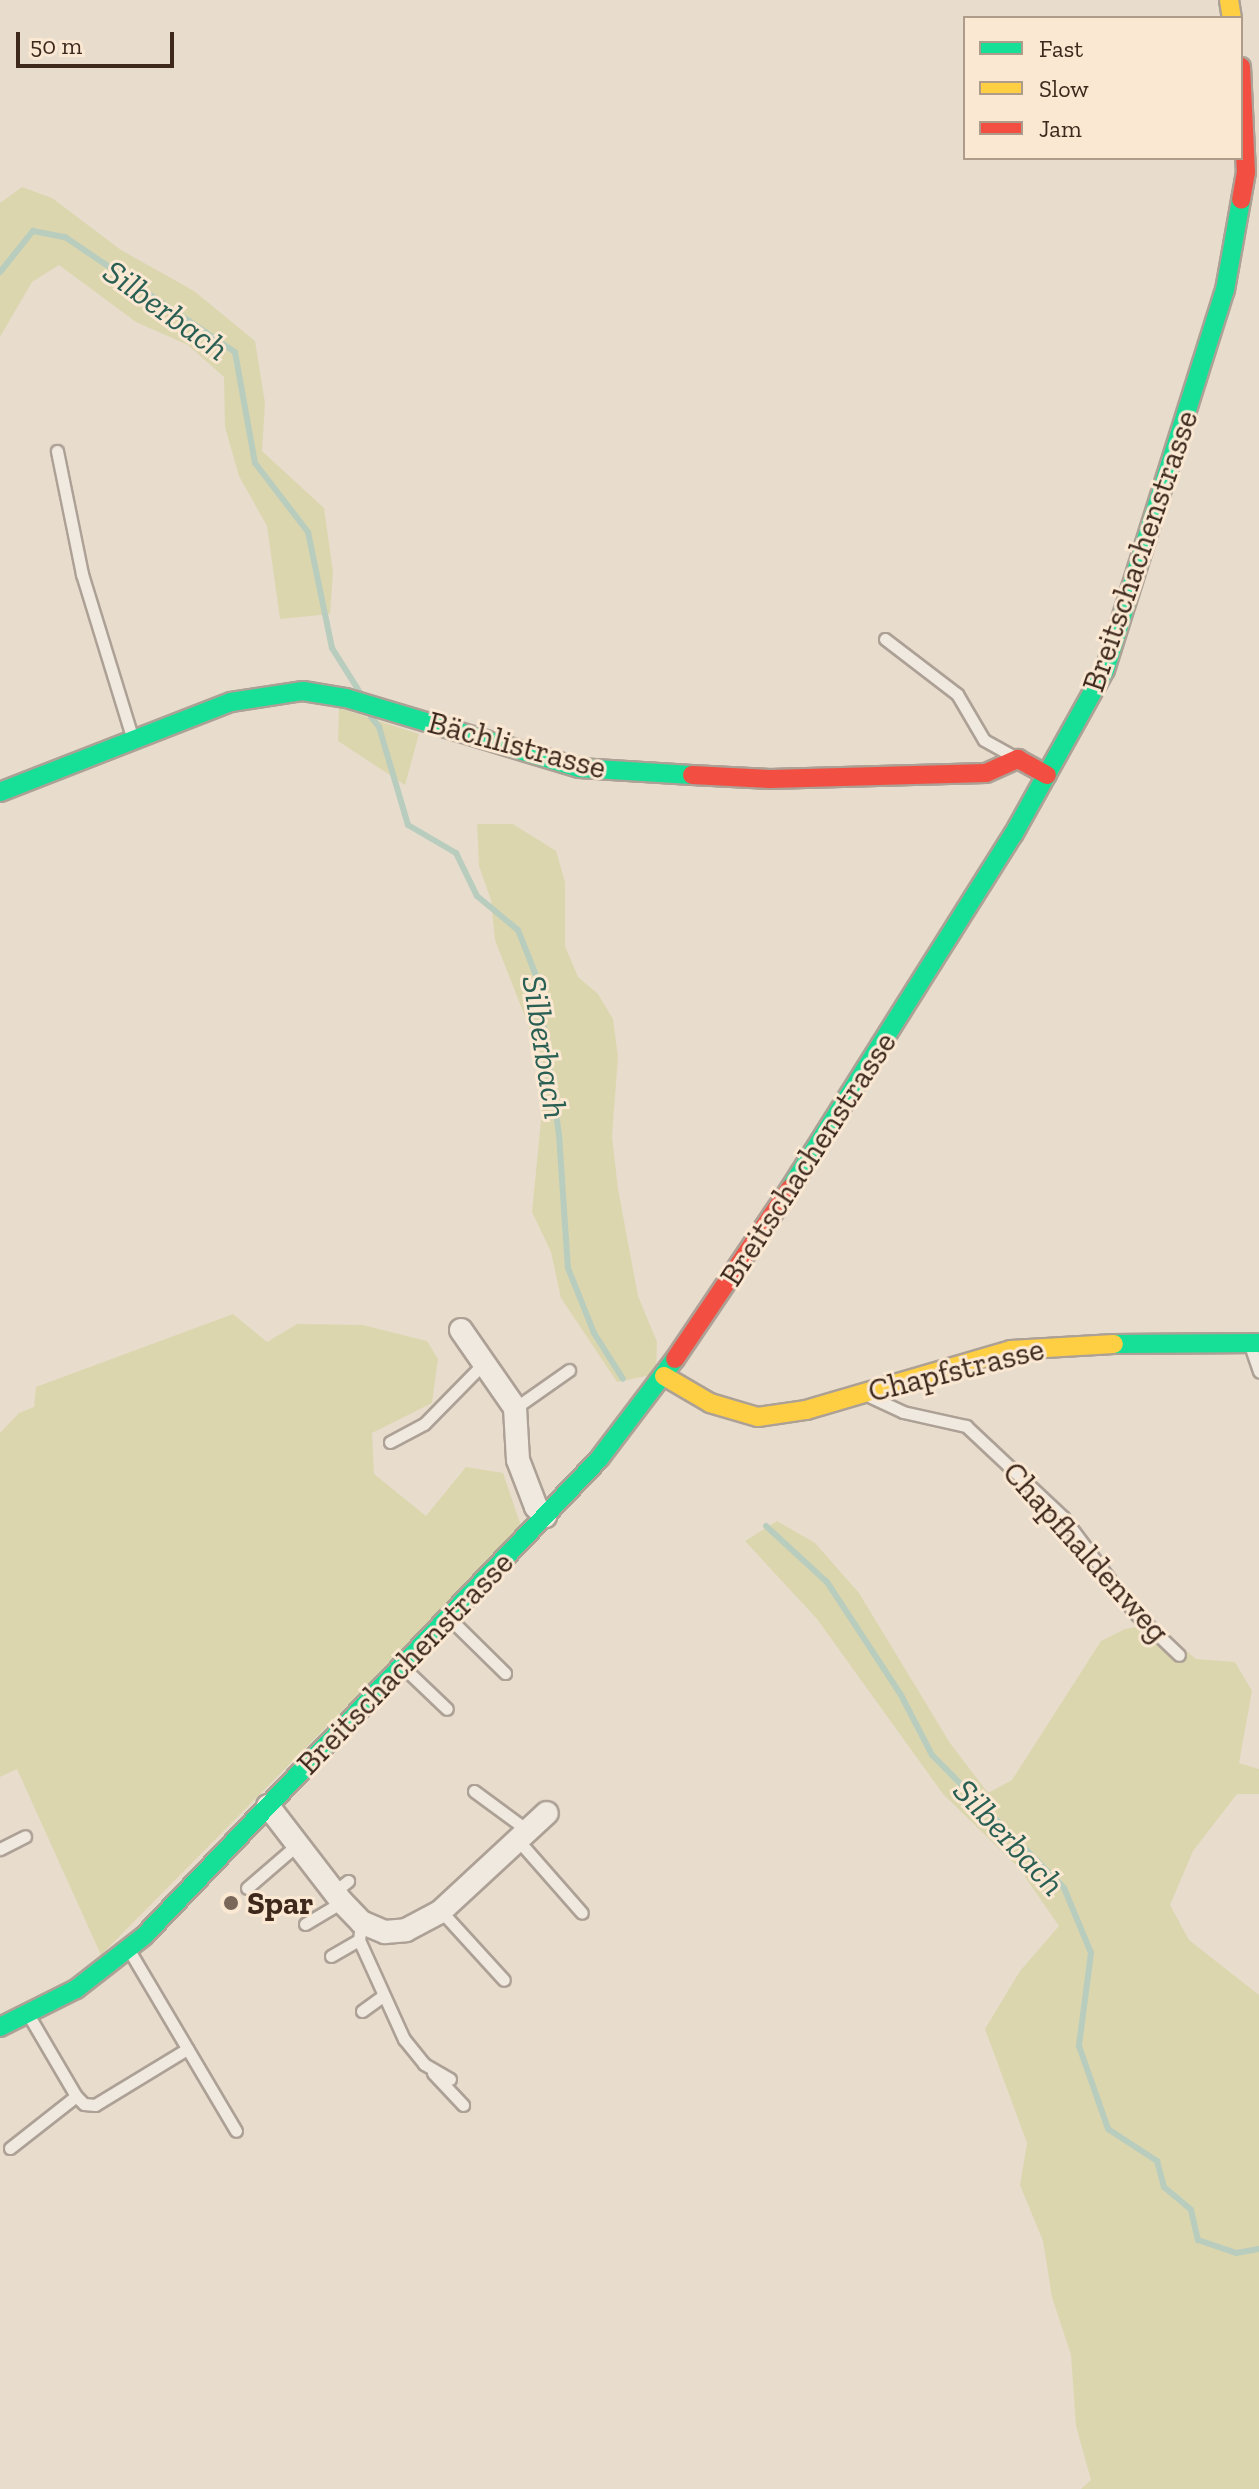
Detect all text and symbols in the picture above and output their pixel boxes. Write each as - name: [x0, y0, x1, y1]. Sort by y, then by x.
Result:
- scale bar: [20, 16, 178, 66]
- legend: [963, 16, 1243, 160]
- text: 50 m: [30, 31, 82, 60]
- text: Fast: [1039, 34, 1083, 63]
- text: Slow: [1039, 74, 1089, 103]
- text: Jam: [1039, 114, 1082, 143]
- water label: Silberbach: [95, 251, 237, 369]
- street label: Breitschachenstrasse: [1074, 405, 1206, 697]
- street label: Bächlistrasse: [424, 703, 610, 787]
- water label: Silberbach: [514, 972, 576, 1122]
- street label: Breitschachenstrasse: [712, 1025, 904, 1293]
- street label: Chapfstrasse: [864, 1330, 1048, 1410]
- street label: Chapfhaldenweg: [995, 1454, 1177, 1650]
- street label: Breitschachenstrasse: [289, 1544, 521, 1782]
- water label: Silberbach: [945, 1770, 1073, 1904]
- place label: Spar: [247, 1884, 313, 1922]
- marker: Spar: [222, 1894, 240, 1912]

